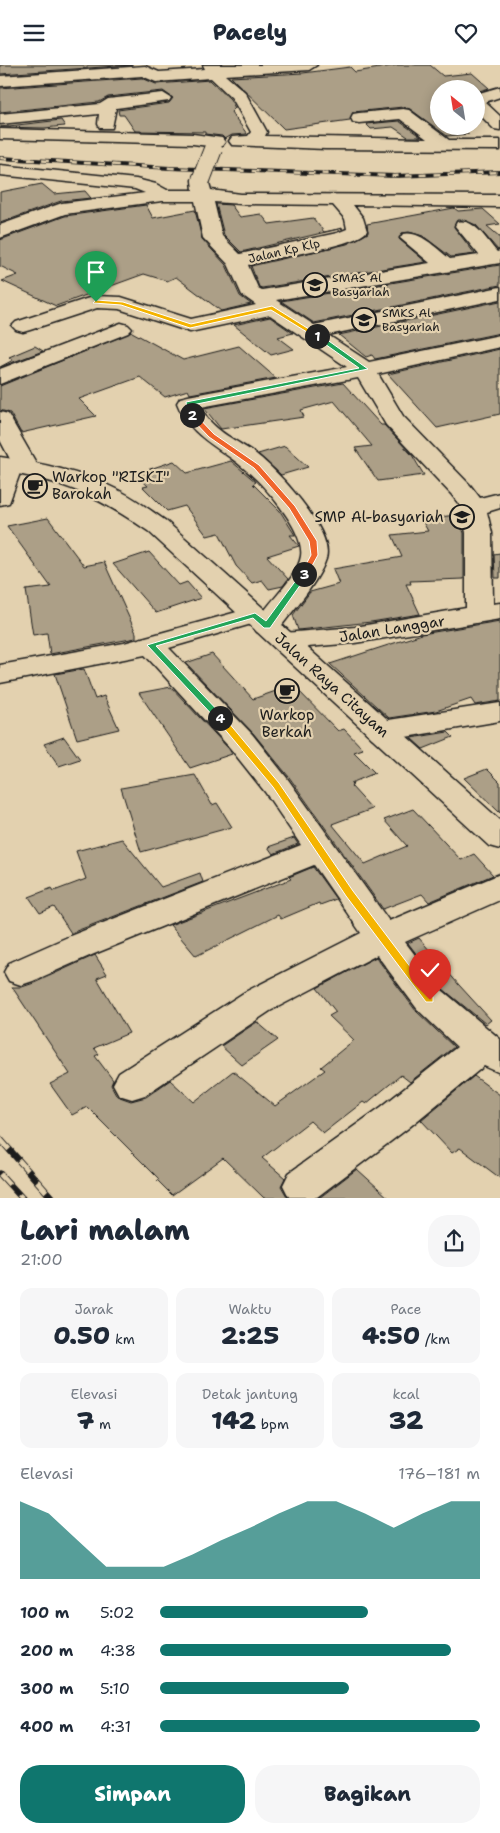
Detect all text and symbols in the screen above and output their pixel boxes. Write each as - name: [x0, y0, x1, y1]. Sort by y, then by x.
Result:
- text: Pacely: [213, 18, 287, 47]
- icon: menu: [20, 19, 48, 47]
- icon: heart: [452, 19, 480, 47]
- north arrow: [430, 80, 485, 135]
- map controls: [430, 80, 485, 135]
- street label: Jalan Kp Klp: [247, 235, 322, 267]
- pin: [75, 251, 117, 302]
- icon: arrive: [82, 258, 110, 286]
- place label: SMAS Al Basyariah: [332, 270, 390, 300]
- school or university icon: SMAS Al Basyariah: [302, 272, 328, 298]
- place label: SMKS Al Basyariah: [382, 305, 440, 335]
- school or university icon: SMKS Al Basyariah: [351, 307, 377, 333]
- pin: 1: [304, 323, 330, 349]
- text: 1: [314, 327, 321, 345]
- pin: 2: [180, 403, 204, 427]
- text: 2: [188, 406, 197, 424]
- place label: Warkop "RISKI" Barokah: [52, 467, 170, 504]
- cafe icon: Warkop "RISKI" Barokah: [22, 473, 48, 499]
- school or university icon: SMP Al-basyariah: [449, 504, 475, 530]
- place label: SMP Al-basyariah: [314, 507, 444, 527]
- pin: 3: [292, 561, 316, 587]
- text: 3: [300, 565, 309, 583]
- street label: Jalan Langgar: [338, 611, 446, 647]
- street label: Jalan Raya Citayam: [270, 628, 394, 742]
- cafe icon: Warkop Berkah: [274, 678, 300, 704]
- pin: 4: [208, 705, 232, 731]
- place label: Warkop Berkah: [260, 705, 314, 742]
- text: 4: [216, 709, 225, 727]
- pin: [409, 949, 451, 1000]
- icon: check: [416, 956, 444, 984]
- text: Lari malam: [20, 1211, 190, 1249]
- button: share: [428, 1215, 480, 1267]
- text: 21:00: [20, 1249, 63, 1270]
- text: Jarak: [74, 1300, 114, 1318]
- text: Waktu: [228, 1300, 272, 1318]
- text: Pace: [391, 1300, 421, 1318]
- text: 0.50: [53, 1318, 110, 1352]
- text: 2:25: [221, 1318, 279, 1352]
- text: 4:50: [362, 1318, 420, 1352]
- text: km: [110, 1330, 135, 1348]
- text: /km: [420, 1330, 450, 1348]
- text: Elevasi: [71, 1385, 117, 1403]
- text: Detak jantung: [202, 1385, 298, 1403]
- text: kcal: [392, 1385, 420, 1403]
- text: 7: [77, 1403, 94, 1437]
- text: 142: [211, 1403, 256, 1437]
- text: 32: [389, 1403, 423, 1437]
- text: m: [94, 1415, 111, 1433]
- text: bpm: [256, 1415, 289, 1433]
- text: Elevasi: [20, 1463, 74, 1484]
- text: 176–181 m: [398, 1463, 480, 1484]
- text: 100 m: [20, 1602, 69, 1623]
- text: 5:02: [100, 1602, 134, 1623]
- text: 200 m: [20, 1640, 73, 1661]
- text: 4:38: [100, 1640, 136, 1661]
- text: 300 m: [20, 1678, 74, 1699]
- text: 5:10: [100, 1678, 130, 1699]
- text: 400 m: [20, 1716, 74, 1737]
- text: 4:31: [100, 1716, 131, 1737]
- button: Simpan: [20, 1765, 245, 1823]
- button: Bagikan: [255, 1765, 480, 1823]

